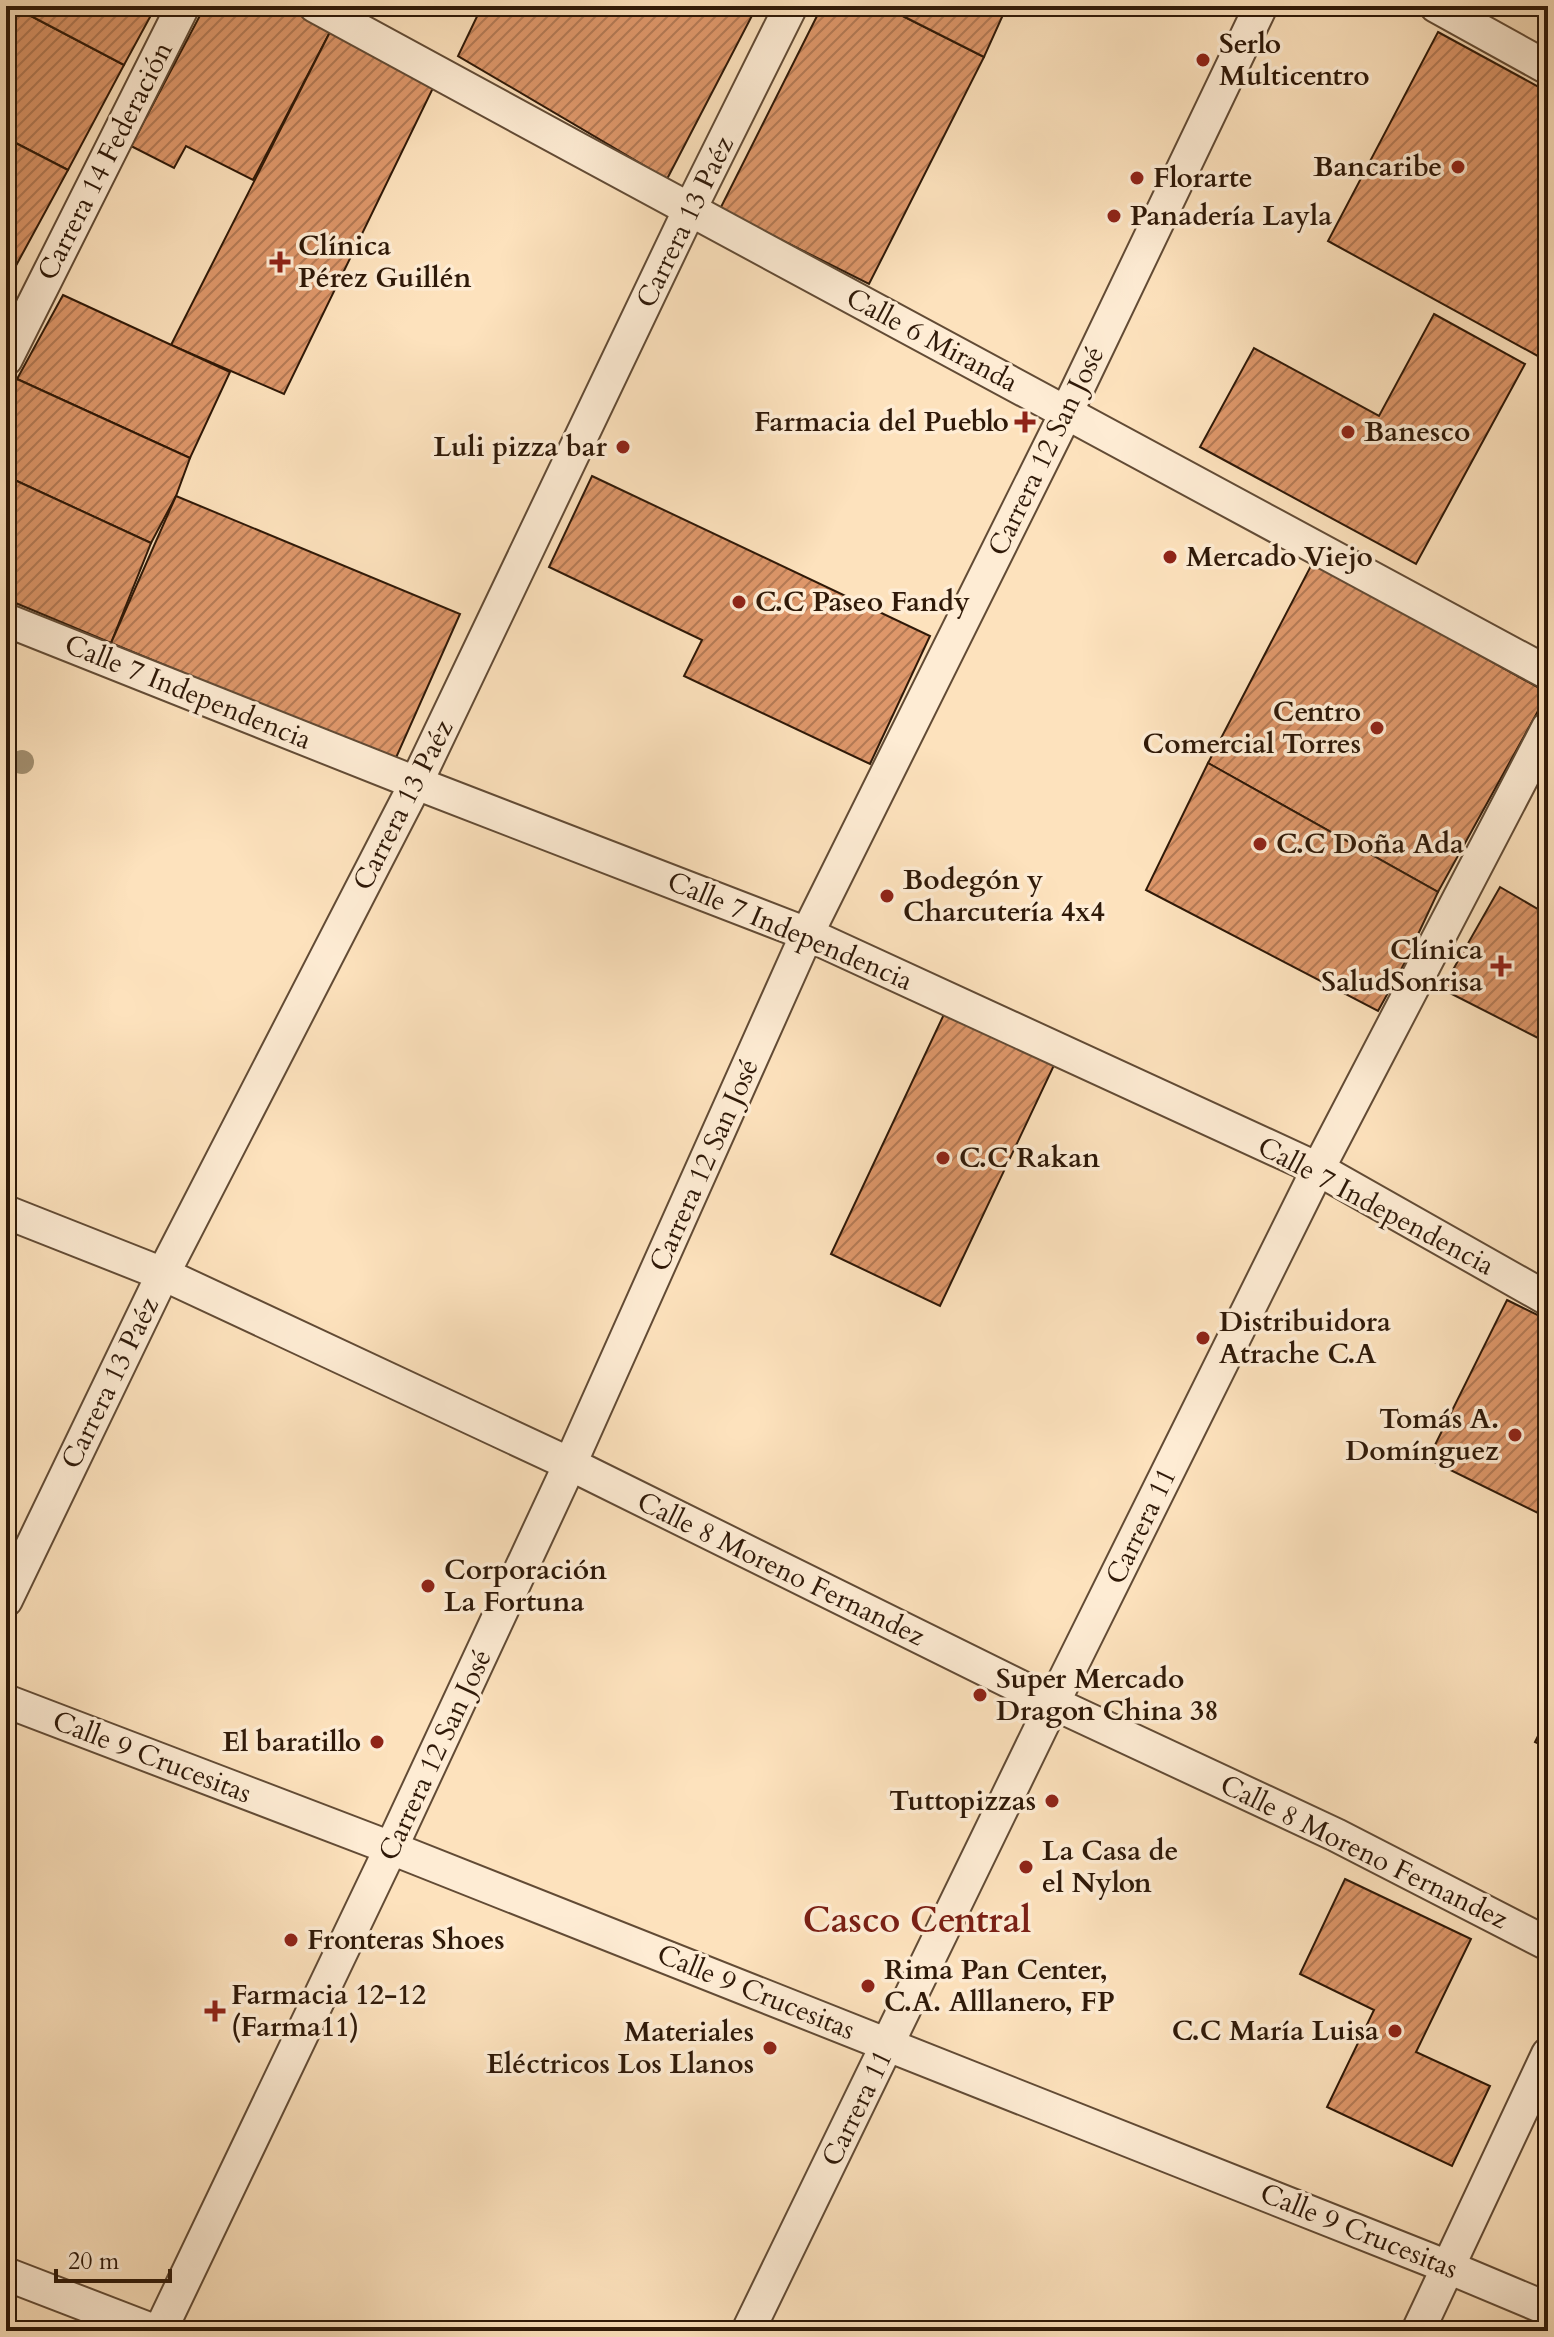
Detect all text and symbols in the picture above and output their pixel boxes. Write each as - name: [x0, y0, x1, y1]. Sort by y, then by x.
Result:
- place label: Serlo Multicentro: [1219, 25, 1370, 95]
- street label: Carrera 14 Federación: [28, 35, 182, 287]
- marker: Serlo Multicentro: [1194, 51, 1212, 69]
- street label: Carrera 13 Paéz: [627, 129, 743, 314]
- place label: Bancaribe: [1313, 148, 1442, 186]
- marker: Bancaribe: [1449, 158, 1467, 176]
- place label: Florarte: [1153, 159, 1253, 197]
- marker: Florarte: [1128, 169, 1146, 187]
- place label: Panadería Layla: [1130, 197, 1332, 235]
- marker: Panadería Layla: [1105, 207, 1123, 225]
- place label: Clínica Pérez Guillén: [298, 227, 472, 297]
- marker: Clínica Pérez Guillén: [269, 251, 291, 273]
- street label: Calle 6 Miranda: [839, 279, 1025, 401]
- street label: Carrera 12 San José: [979, 340, 1113, 562]
- place label: Farmacia del Pueblo: [754, 403, 1009, 441]
- marker: Farmacia del Pueblo: [1016, 413, 1034, 431]
- place label: Banesco: [1364, 413, 1470, 451]
- marker: Banesco: [1339, 423, 1357, 441]
- place label: Luli pizza bar: [433, 428, 608, 466]
- marker: Luli pizza bar: [614, 438, 632, 456]
- place label: Mercado Viejo: [1186, 538, 1373, 576]
- marker: Mercado Viejo: [1161, 548, 1179, 566]
- place label: C.C Paseo Fandy: [755, 583, 970, 621]
- marker: C.C Paseo Fandy: [730, 593, 748, 611]
- street label: Calle 7 Independencia: [59, 625, 317, 759]
- place label: Centro Comercial Torres: [1143, 693, 1361, 763]
- street label: Carrera 13 Paéz: [344, 713, 462, 897]
- marker: Centro Comercial Torres: [1368, 719, 1386, 737]
- place label: C.C Doña Ada: [1276, 825, 1464, 863]
- marker: C.C Doña Ada: [1251, 835, 1269, 853]
- place label: Bodegón y Charcutería 4x4: [903, 861, 1105, 931]
- street label: Calle 7 Independencia: [662, 862, 918, 1000]
- marker: Bodegón y Charcutería 4x4: [878, 887, 896, 905]
- place label: Clínica SaludSonrisa: [1321, 931, 1483, 1001]
- marker: Clínica SaludSonrisa: [1490, 955, 1512, 977]
- street label: Carrera 12 San José: [640, 1053, 768, 1277]
- street label: Calle 7 Independencia: [1251, 1128, 1501, 1284]
- place label: C.C Rakan: [959, 1139, 1100, 1177]
- marker: C.C Rakan: [934, 1149, 952, 1167]
- street label: Carrera 13 Paéz: [52, 1290, 168, 1475]
- place label: Distribuidora Atrache C.A: [1219, 1303, 1391, 1373]
- marker: Distribuidora Atrache C.A: [1194, 1329, 1212, 1347]
- place label: Tomás A. Domínguez: [1345, 1400, 1499, 1470]
- marker: Tomás A. Domínguez: [1506, 1426, 1524, 1444]
- street label: Carrera 11: [1096, 1461, 1186, 1591]
- street label: Calle 8 Moreno Fernandez: [631, 1483, 932, 1656]
- place label: Corporación La Fortuna: [444, 1551, 607, 1621]
- marker: Corporación La Fortuna: [419, 1577, 437, 1595]
- street label: Carrera 12 San José: [369, 1643, 501, 1867]
- place label: Super Mercado Dragon China 38: [996, 1660, 1219, 1730]
- marker: Super Mercado Dragon China 38: [971, 1686, 989, 1704]
- street label: Calle 9 Crucesitas: [47, 1702, 257, 1812]
- place label: El baratillo: [222, 1723, 361, 1761]
- marker: El baratillo: [368, 1733, 386, 1751]
- street label: Calle 8 Moreno Fernandez: [1214, 1766, 1515, 1939]
- place label: Tuttopizzas: [889, 1782, 1036, 1820]
- marker: Tuttopizzas: [1043, 1792, 1061, 1810]
- place label: La Casa de el Nylon: [1042, 1832, 1178, 1902]
- marker: La Casa de el Nylon: [1017, 1858, 1035, 1876]
- district label: Casco Central: [803, 1896, 1031, 1945]
- place label: Fronteras Shoes: [307, 1921, 505, 1959]
- marker: Fronteras Shoes: [282, 1931, 300, 1949]
- street label: Calle 9 Crucesitas: [652, 1935, 860, 2049]
- place label: Rima Pan Center, C.A. Alllanero, FP: [884, 1951, 1115, 2021]
- place label: Farmacia 12-12 (Farma11): [231, 1976, 426, 2046]
- marker: Rima Pan Center, C.A. Alllanero, FP: [859, 1977, 877, 1995]
- marker: Farmacia 12-12 (Farma11): [206, 2002, 224, 2020]
- place label: C.C María Luisa: [1172, 2012, 1379, 2050]
- place label: Materiales Eléctricos Los Llanos: [486, 2013, 754, 2083]
- marker: C.C María Luisa: [1386, 2022, 1404, 2040]
- marker: Materiales Eléctricos Los Llanos: [761, 2039, 779, 2057]
- street label: Carrera 11: [812, 2043, 902, 2173]
- street label: Calle 9 Crucesitas: [1255, 2174, 1463, 2288]
- scale bar: [56, 2233, 170, 2283]
- text: 20 m: [68, 2245, 120, 2278]

